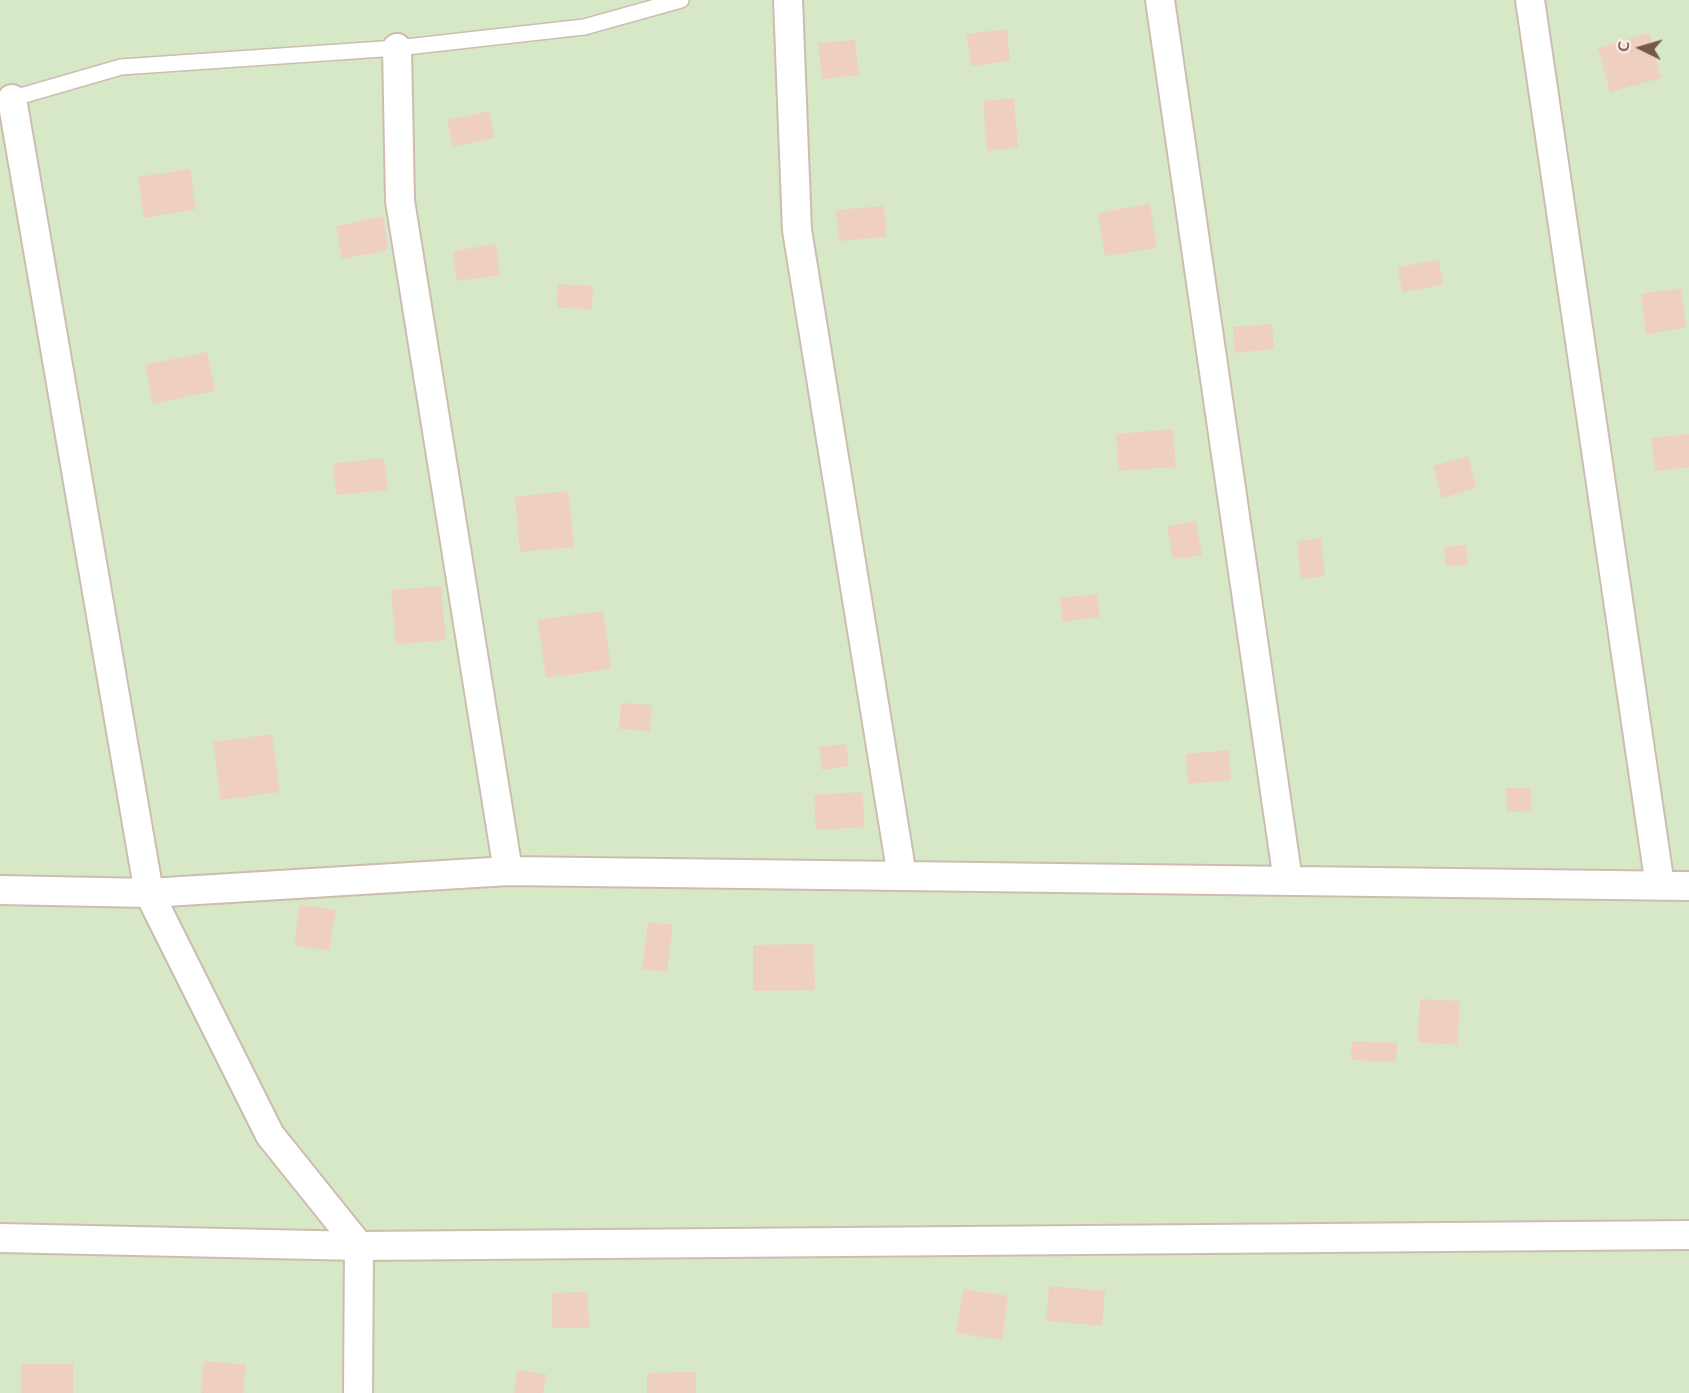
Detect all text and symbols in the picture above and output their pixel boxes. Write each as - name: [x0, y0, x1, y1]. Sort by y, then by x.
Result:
- north arrow: [1611, 18, 1671, 78]
- text: С: [1613, 40, 1634, 53]

